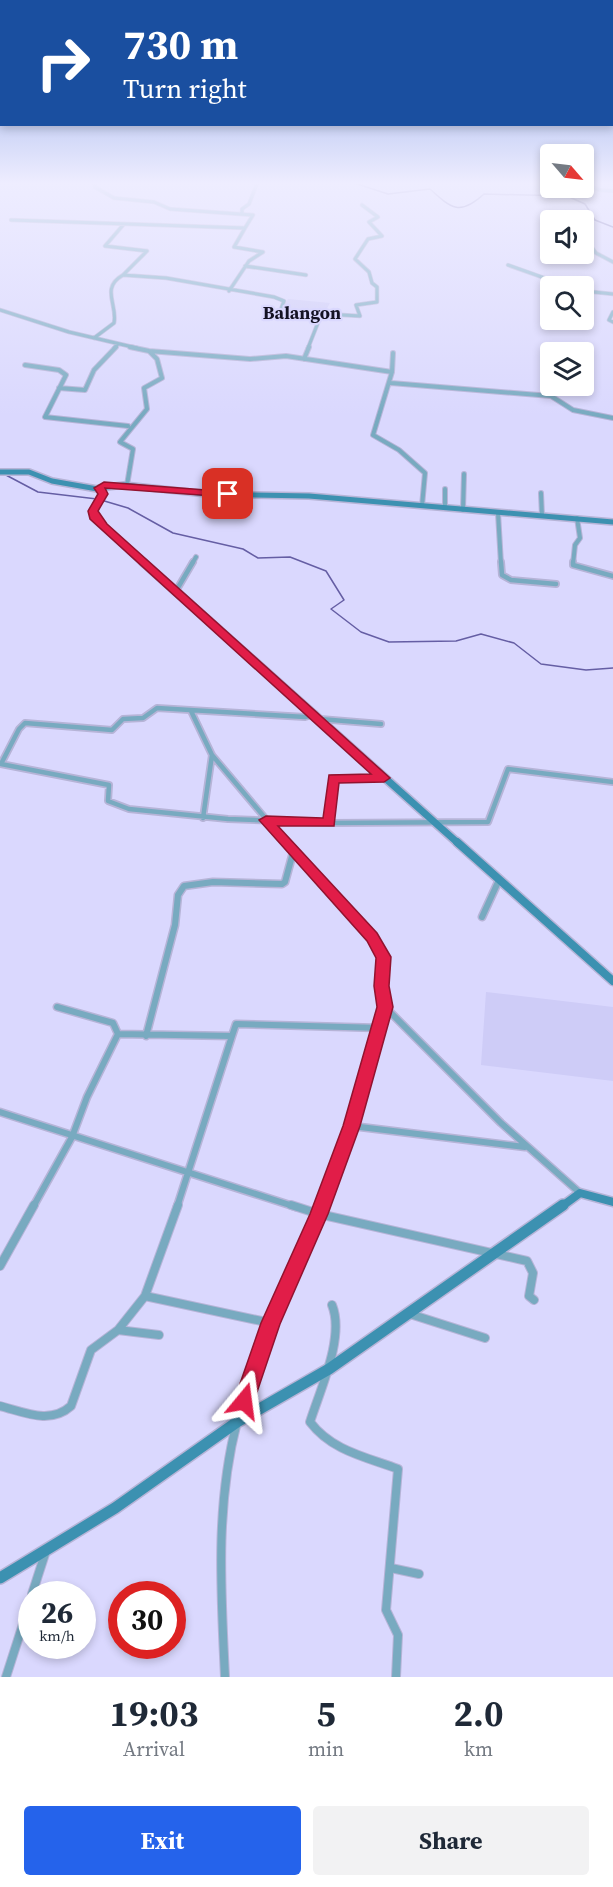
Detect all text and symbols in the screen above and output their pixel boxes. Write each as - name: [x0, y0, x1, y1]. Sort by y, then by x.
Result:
- text: 730 m: [123, 15, 238, 73]
- icon: right: [24, 24, 102, 102]
- text: Turn right: [123, 70, 247, 107]
- north arrow: [540, 144, 594, 198]
- map controls: [540, 144, 594, 396]
- button: sound: [540, 210, 594, 264]
- button: search: [540, 276, 594, 330]
- district label: Balangon: [263, 300, 341, 325]
- button: layers: [540, 342, 594, 396]
- pin: [202, 468, 253, 519]
- icon: arrive: [211, 477, 244, 510]
- position arrow: [212, 1369, 276, 1433]
- speed limit sign: 30: [108, 1581, 186, 1659]
- text: 26: [41, 1592, 73, 1633]
- text: km/h: [39, 1625, 75, 1646]
- text: 19:03: [110, 1689, 198, 1738]
- text: 5: [316, 1689, 336, 1738]
- text: 2.0: [454, 1689, 503, 1738]
- text: Arrival: [123, 1735, 185, 1763]
- text: min: [308, 1735, 344, 1763]
- text: km: [464, 1735, 493, 1763]
- button: Exit: [24, 1806, 301, 1875]
- button: Share: [313, 1806, 589, 1875]

